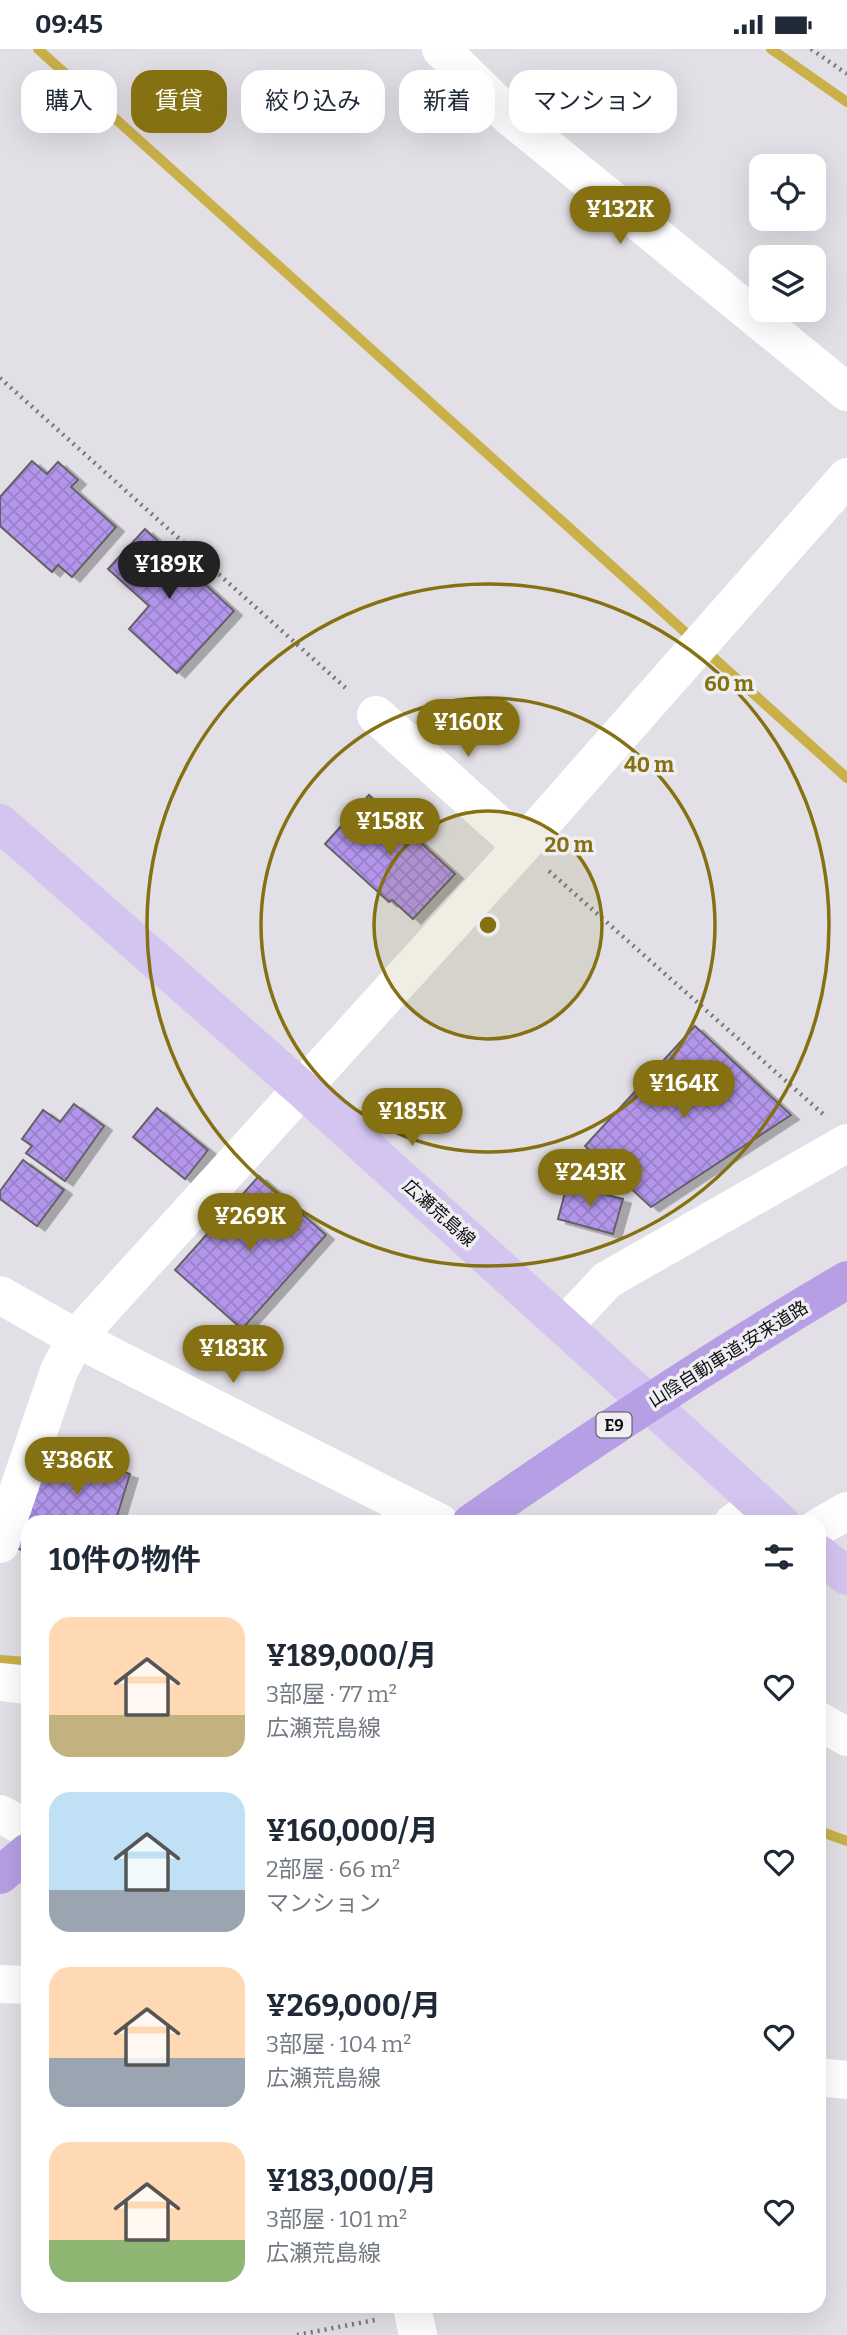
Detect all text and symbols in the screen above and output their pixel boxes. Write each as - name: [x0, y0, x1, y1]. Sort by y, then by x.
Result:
- text: 09:45: [35, 9, 103, 40]
- chip: 購入: [21, 70, 117, 133]
- chip: 賃貸: [131, 70, 227, 133]
- chip: 絞り込み: [241, 70, 385, 133]
- chip: 新着: [399, 70, 495, 133]
- chip: マンション: [509, 70, 677, 133]
- map controls: [749, 154, 826, 322]
- button: locate: [749, 154, 826, 231]
- pin: ¥132K: [571, 187, 669, 246]
- text: ¥132K: [586, 195, 654, 223]
- button: layers: [749, 245, 826, 322]
- pin: ¥189K: [120, 541, 218, 601]
- text: ¥189K: [134, 550, 204, 578]
- text: 60 m: [704, 671, 754, 697]
- pin: ¥160K: [419, 699, 517, 759]
- text: ¥160K: [433, 708, 503, 736]
- text: 40 m: [624, 752, 674, 778]
- pin: ¥158K: [341, 799, 439, 858]
- text: ¥158K: [356, 807, 424, 835]
- text: 20 m: [545, 832, 593, 858]
- centre of rings: [476, 913, 500, 937]
- pin: ¥164K: [635, 1061, 733, 1120]
- text: ¥164K: [649, 1069, 719, 1097]
- pin: ¥185K: [363, 1089, 461, 1148]
- text: ¥185K: [378, 1097, 446, 1125]
- pin: ¥243K: [541, 1149, 639, 1209]
- text: ¥243K: [554, 1158, 626, 1186]
- street label: 広瀬荒島線: [398, 1175, 480, 1251]
- pin: ¥269K: [201, 1193, 299, 1253]
- text: ¥269K: [214, 1202, 286, 1230]
- street label: 山陰自動車道;安来道路: [644, 1296, 812, 1412]
- pin: ¥183K: [184, 1325, 282, 1385]
- text: ¥183K: [199, 1334, 267, 1362]
- road number: E9: [596, 1413, 632, 1437]
- pin: ¥386K: [28, 1437, 126, 1497]
- text: ¥386K: [41, 1446, 113, 1474]
- icon: filters: [760, 1538, 798, 1576]
- text: 10件の物件: [49, 1542, 201, 1578]
- text: ¥189,000/月: [266, 1638, 437, 1674]
- icon: home: [105, 1645, 189, 1729]
- icon: heart: [760, 1668, 798, 1706]
- text: 3部屋 · 77 m²: [266, 1680, 397, 1708]
- text: 広瀬荒島線: [266, 1714, 381, 1742]
- text: ¥160,000/月: [266, 1813, 439, 1849]
- icon: home: [105, 1820, 189, 1904]
- icon: heart: [760, 1843, 798, 1881]
- text: 2部屋 · 66 m²: [266, 1855, 400, 1883]
- text: マンション: [266, 1889, 381, 1917]
- text: ¥269,000/月: [266, 1988, 441, 2024]
- icon: home: [105, 1995, 189, 2079]
- icon: heart: [760, 2018, 798, 2056]
- text: 3部屋 · 104 m²: [266, 2030, 411, 2058]
- text: 広瀬荒島線: [266, 2064, 381, 2092]
- text: ¥183,000/月: [266, 2163, 437, 2199]
- icon: home: [105, 2170, 189, 2254]
- icon: heart: [760, 2193, 798, 2231]
- text: 3部屋 · 101 m²: [266, 2205, 407, 2233]
- text: 広瀬荒島線: [266, 2239, 381, 2267]

